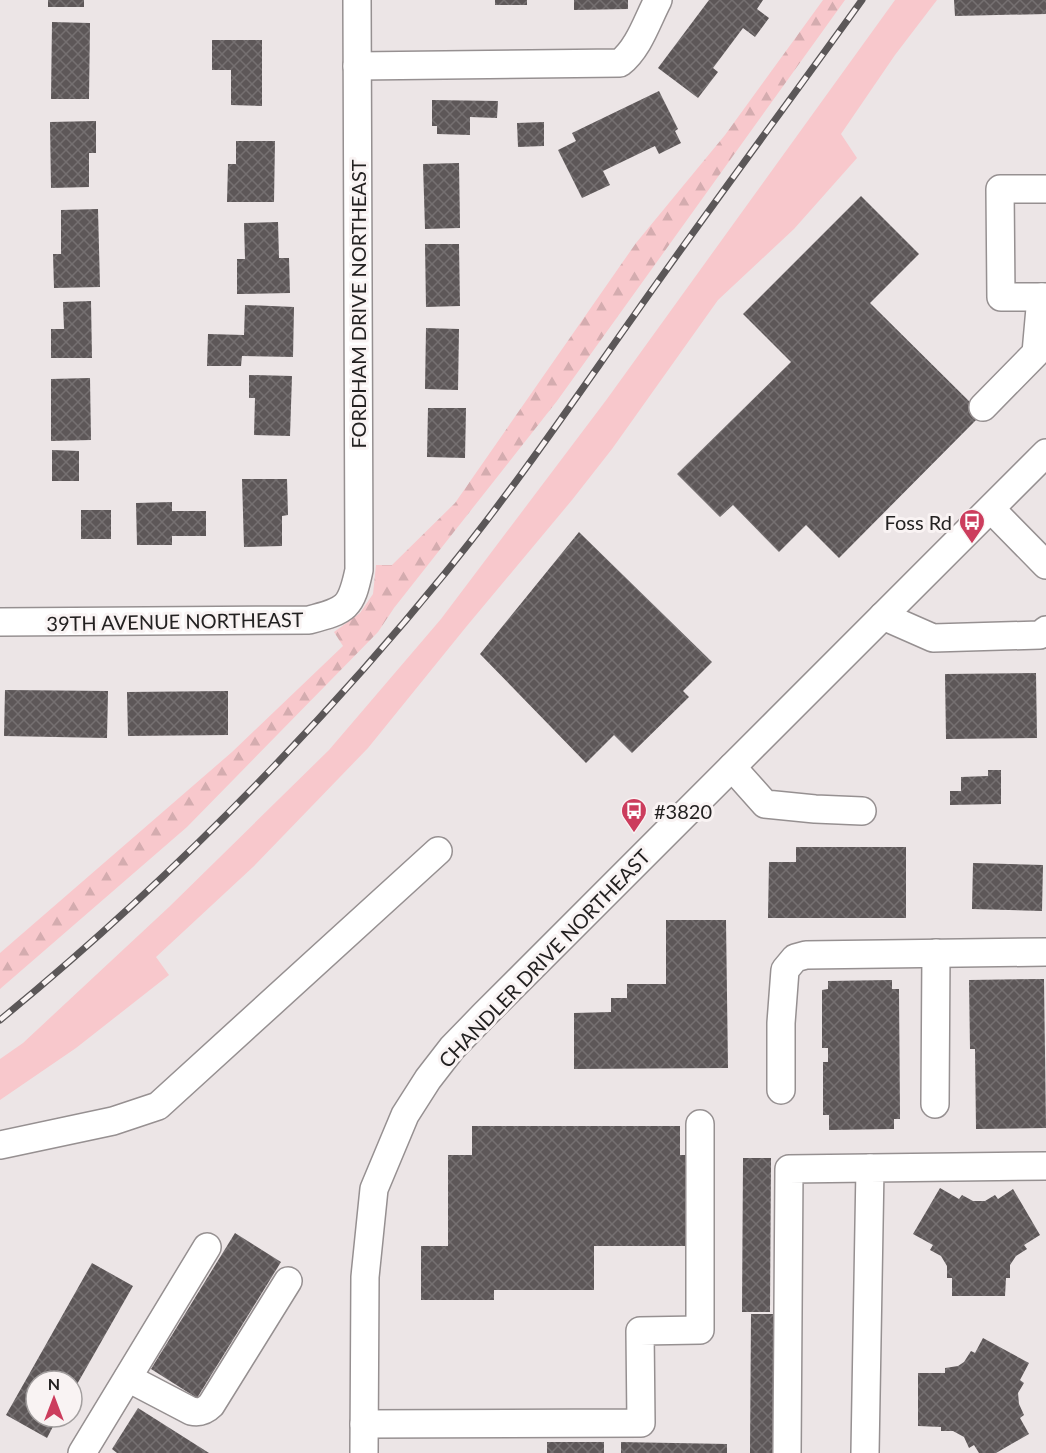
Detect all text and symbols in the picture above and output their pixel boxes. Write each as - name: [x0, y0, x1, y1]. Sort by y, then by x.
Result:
- street label: FORDHAM DRIVE NORTHEAST: [346, 159, 370, 449]
- bus stop icon: Foss Rd: [957, 507, 987, 545]
- place label: Foss Rd: [885, 510, 952, 534]
- street label: 39TH AVENUE NORTHEAST: [46, 607, 304, 635]
- bus stop icon: #3820: [619, 796, 649, 834]
- place label: #3820: [654, 799, 712, 823]
- street label: CHANDLER DRIVE NORTHEAST: [433, 844, 655, 1072]
- north arrow: [24, 1369, 84, 1429]
- text: N: [48, 1374, 60, 1393]

